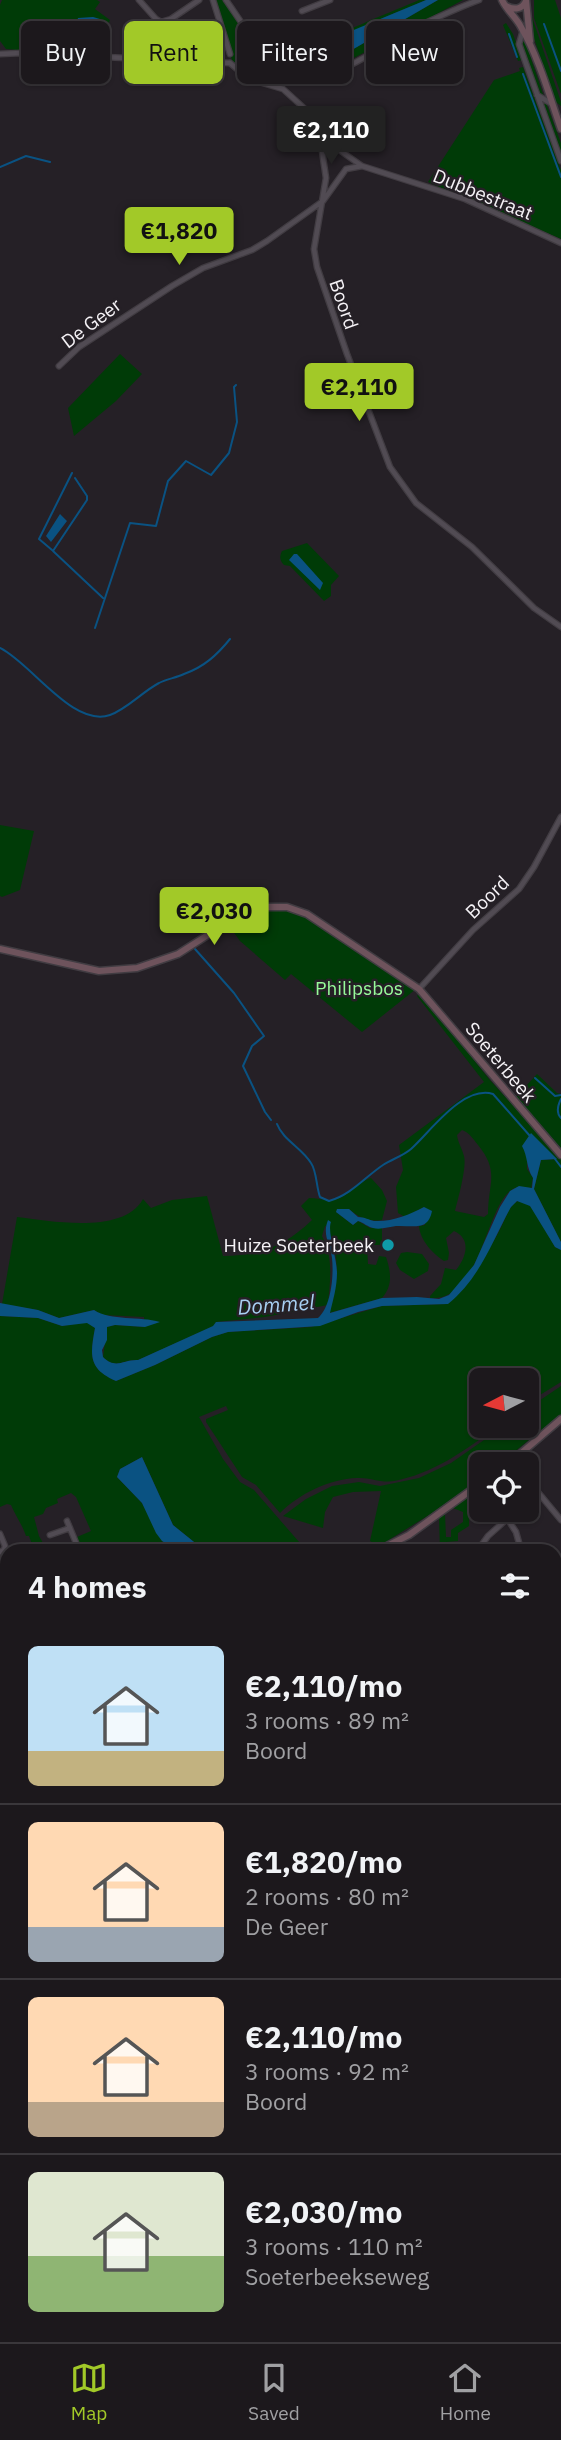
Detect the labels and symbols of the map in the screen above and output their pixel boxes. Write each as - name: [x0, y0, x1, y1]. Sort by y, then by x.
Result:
- pin: €2,110: [274, 106, 388, 166]
- street label: Dubbestraat: [430, 163, 536, 225]
- pin: €1,820: [122, 208, 236, 267]
- street label: Boord: [324, 276, 364, 332]
- street label: De Geer: [56, 293, 126, 353]
- pin: €2,110: [302, 364, 416, 423]
- street label: Boord: [460, 870, 514, 924]
- pin: €2,030: [157, 888, 271, 947]
- park label: Philipsbos: [315, 976, 403, 1000]
- street label: Soeterbeek: [460, 1017, 542, 1107]
- place label: Huize Soeterbeek: [223, 1233, 374, 1257]
- marker: Huize Soeterbeek: [380, 1237, 396, 1253]
- water label: Dommel: [236, 1287, 316, 1321]
- north arrow: [469, 1368, 539, 1438]

